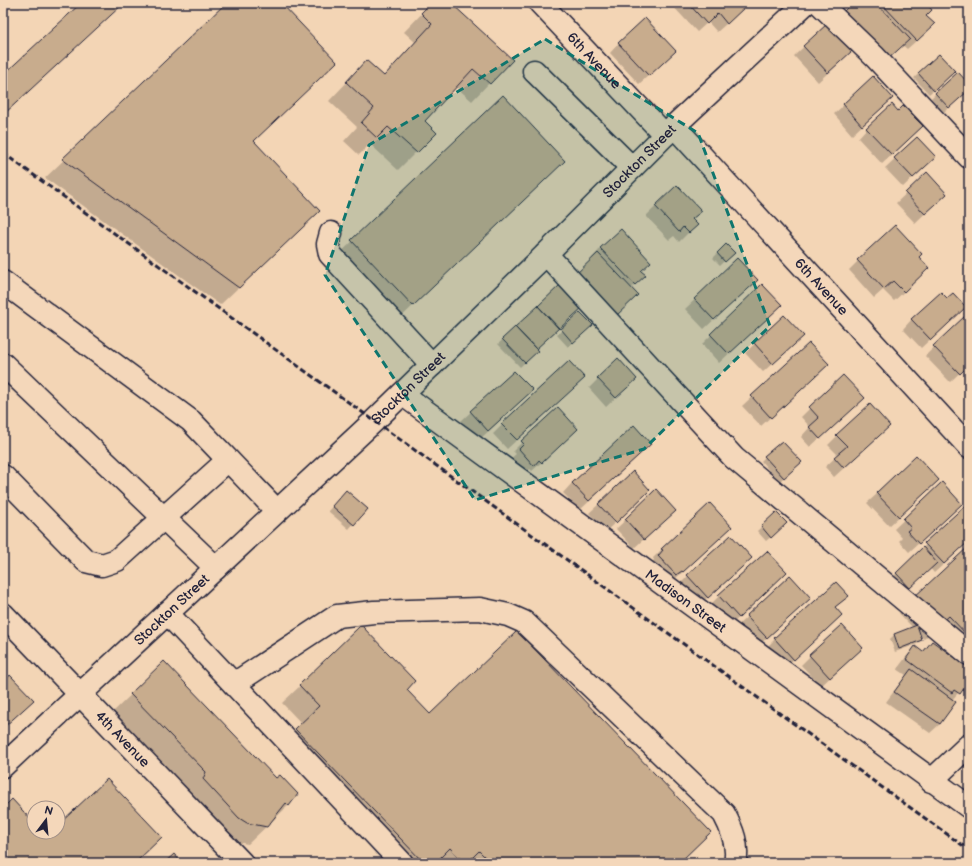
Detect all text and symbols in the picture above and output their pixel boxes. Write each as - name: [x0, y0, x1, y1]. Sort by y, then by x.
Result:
- street label: 6th Avenue: [564, 29, 625, 92]
- street label: Stockton Street: [599, 120, 680, 201]
- street label: 6th Avenue: [791, 254, 852, 319]
- street label: Stockton Street: [367, 348, 449, 428]
- street label: Madison Street: [642, 565, 730, 636]
- street label: Stockton Street: [130, 570, 213, 649]
- street label: 4th Avenue: [92, 707, 154, 770]
- north arrow: [26, 800, 66, 840]
- text: N: [43, 803, 54, 818]

